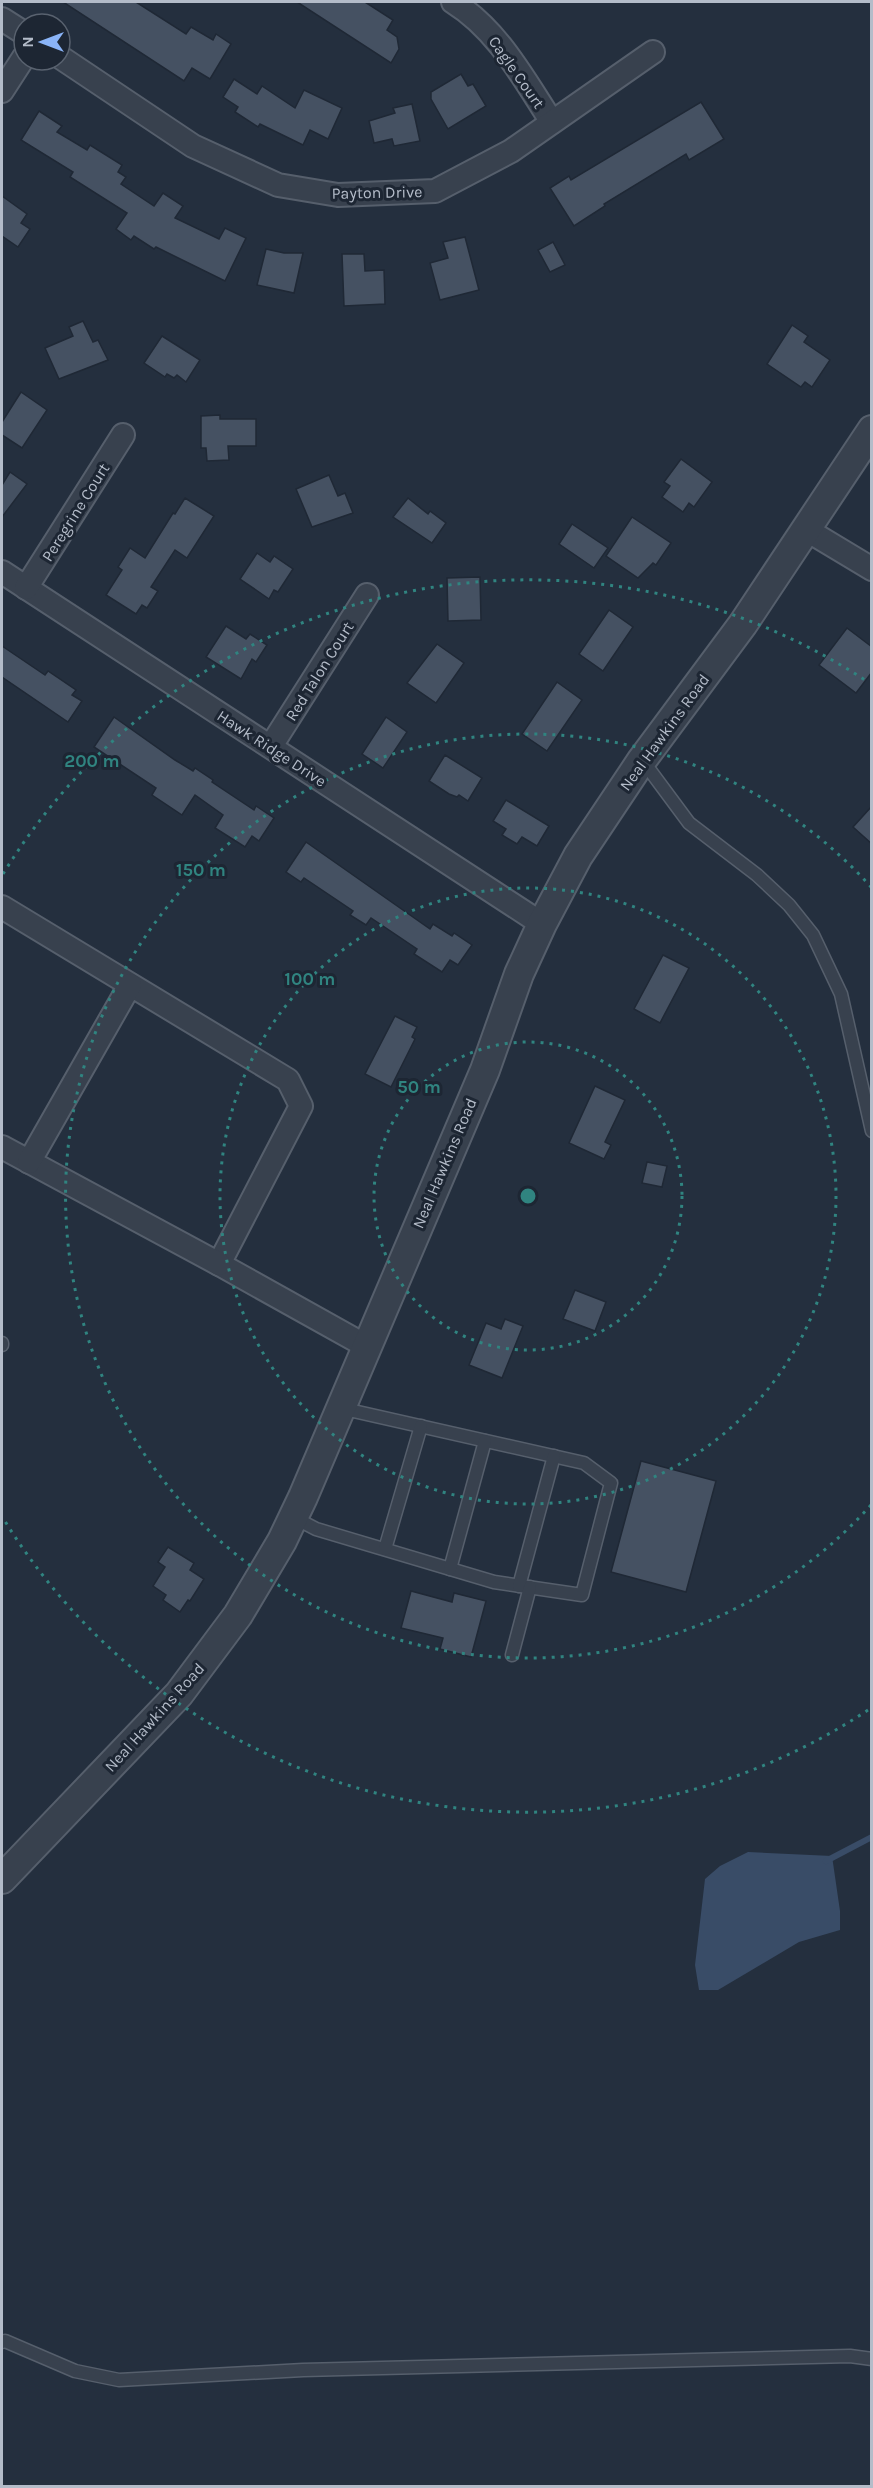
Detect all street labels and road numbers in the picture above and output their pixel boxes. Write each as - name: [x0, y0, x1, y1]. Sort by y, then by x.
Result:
- street label: Cagle Court: [485, 32, 549, 112]
- street label: Payton Drive: [331, 182, 423, 203]
- street label: Peregrine Court: [38, 460, 113, 565]
- street label: Red Talon Court: [281, 618, 358, 724]
- street label: Neal Hawkins Road: [616, 670, 713, 794]
- street label: Hawk Ridge Drive: [214, 706, 330, 791]
- street label: Neal Hawkins Road: [408, 1095, 481, 1231]
- street label: Neal Hawkins Road: [101, 1659, 208, 1776]

